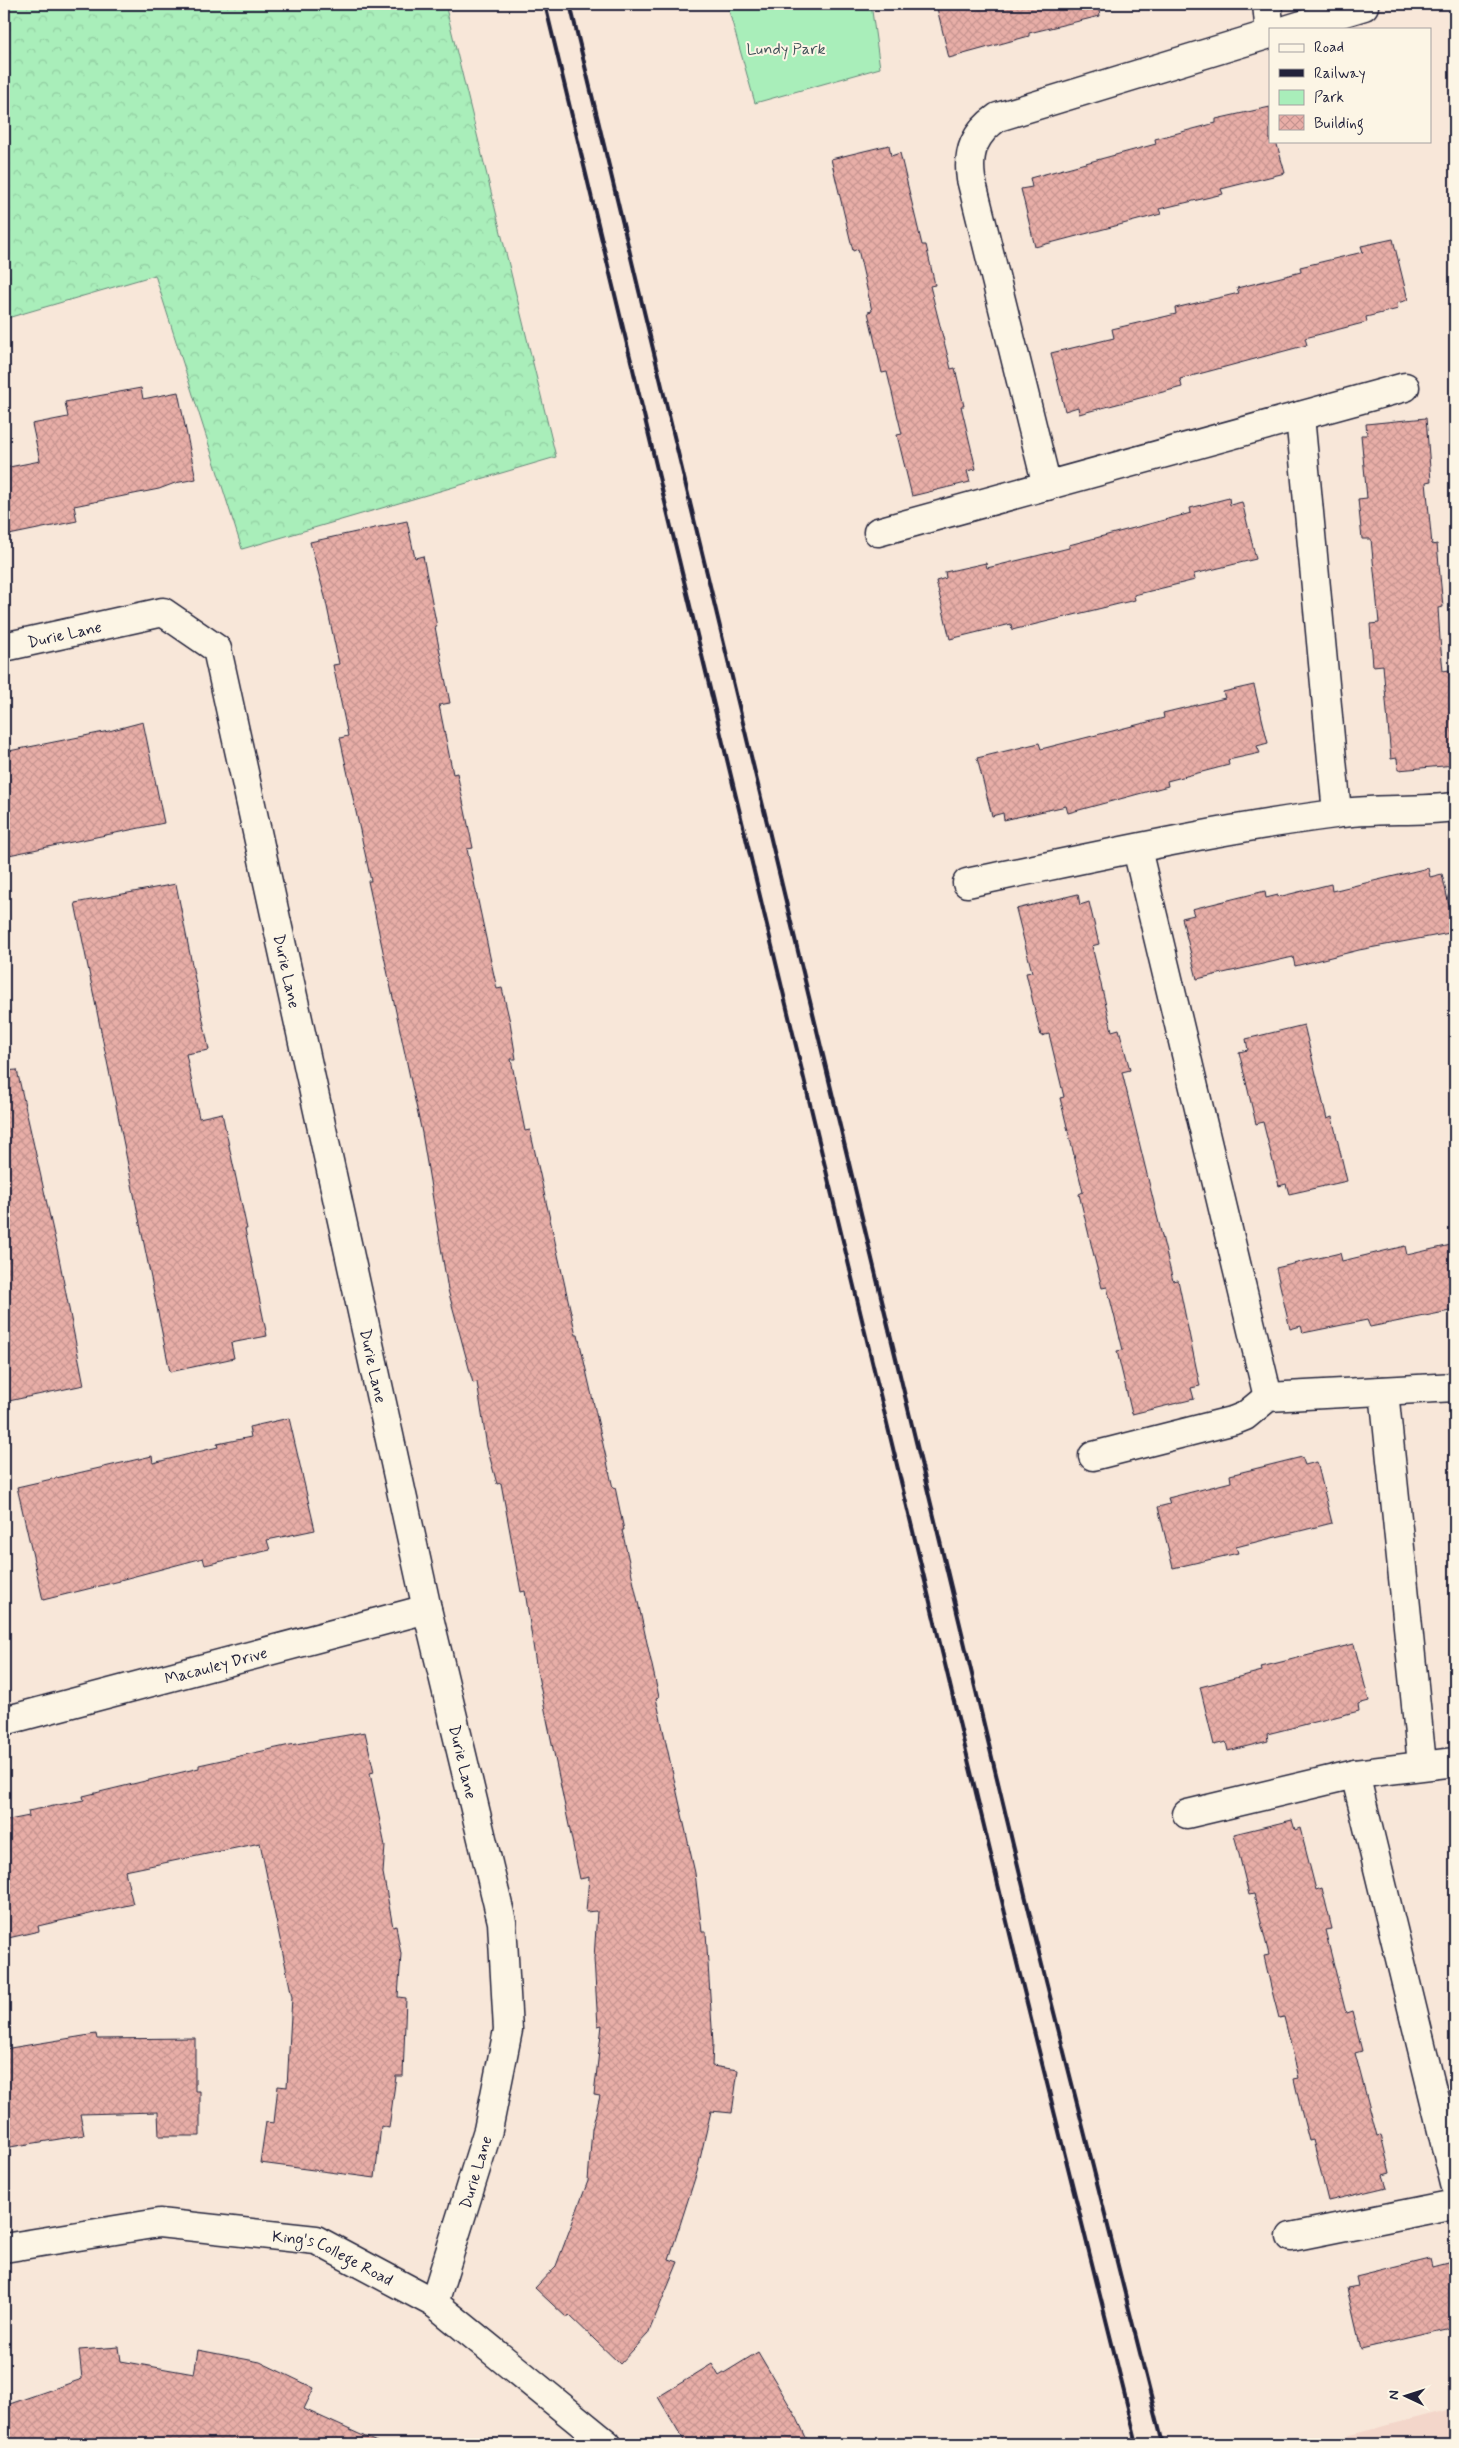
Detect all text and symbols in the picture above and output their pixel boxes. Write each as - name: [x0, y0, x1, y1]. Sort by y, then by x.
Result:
- legend: [1269, 28, 1432, 142]
- text: Road: [1314, 38, 1344, 58]
- park label: Lundy Park: [746, 39, 826, 60]
- text: Railway: [1314, 64, 1366, 84]
- text: Park: [1314, 88, 1344, 108]
- text: Building: [1314, 114, 1364, 135]
- street label: Durie Lane: [26, 617, 104, 653]
- street label: Durie Lane: [268, 932, 304, 1010]
- street label: Durie Lane: [354, 1327, 391, 1405]
- street label: Macauley Drive: [162, 1643, 270, 1690]
- street label: Durie Lane: [443, 1723, 481, 1801]
- street label: Durie Lane: [455, 2133, 497, 2211]
- street label: King's College Road: [271, 2226, 396, 2291]
- north arrow: [1382, 2370, 1432, 2420]
- text: N: [1385, 2390, 1403, 2400]

